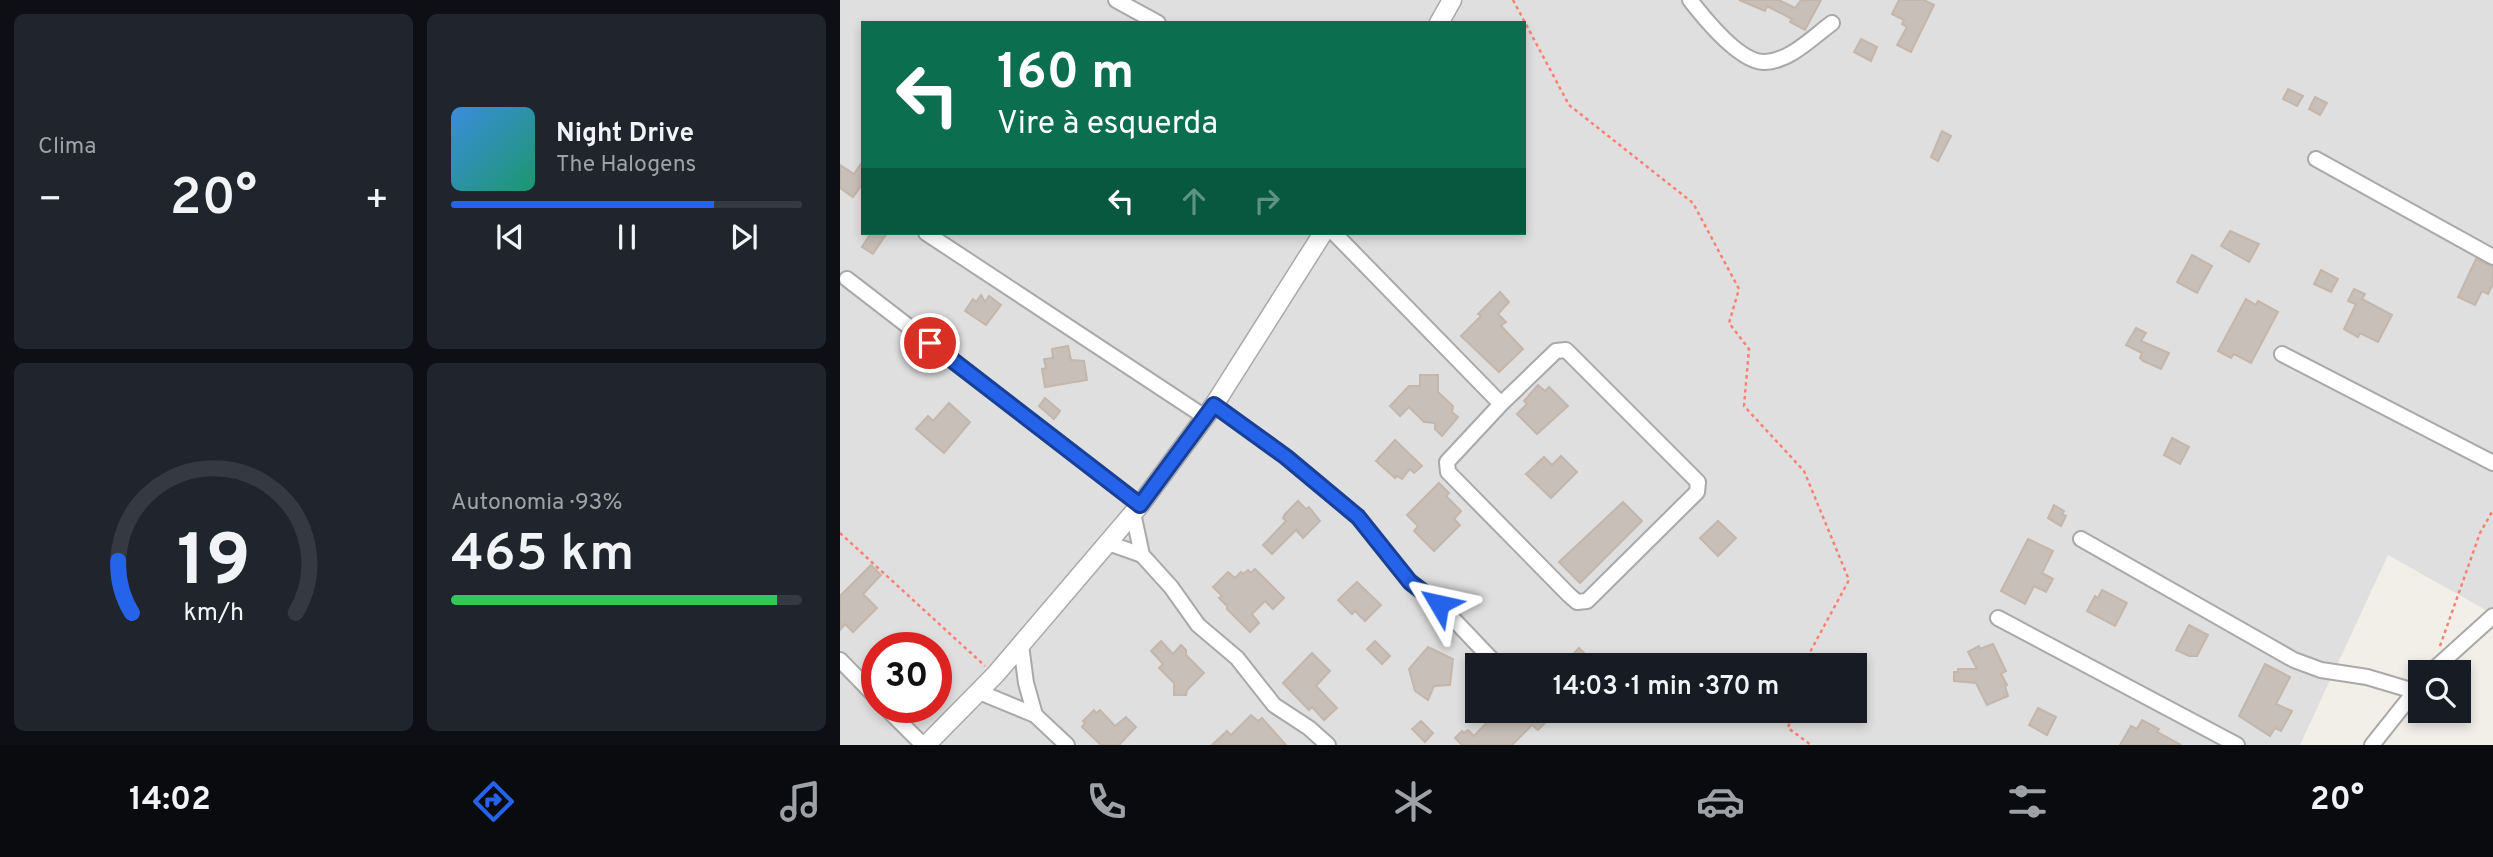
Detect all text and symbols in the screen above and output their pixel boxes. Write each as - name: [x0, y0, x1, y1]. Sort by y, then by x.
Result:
- text: 160 m: [997, 44, 1134, 106]
- icon: left: [882, 49, 973, 140]
- text: Vire à esquerda: [997, 105, 1218, 145]
- text: Night Drive: [556, 118, 694, 151]
- text: Clima: [38, 133, 96, 162]
- text: The Halogens: [556, 151, 696, 180]
- text: 20°: [170, 167, 257, 233]
- text: −: [38, 177, 63, 226]
- text: +: [364, 177, 389, 226]
- icon: left: [1102, 182, 1140, 220]
- icon: ahead: [1175, 182, 1213, 220]
- icon: right: [1248, 182, 1286, 220]
- icon: previous: [491, 218, 529, 256]
- icon: pause: [608, 218, 646, 256]
- icon: next: [725, 218, 763, 256]
- pin: [900, 313, 960, 373]
- icon: arrive: [911, 324, 949, 362]
- text: Autonomia · 93%: [451, 489, 622, 518]
- text: 19: [177, 519, 250, 611]
- text: 465 km: [451, 523, 634, 589]
- position arrow: [1402, 567, 1476, 641]
- text: km/h: [183, 598, 244, 630]
- speed limit sign: 30: [861, 632, 952, 723]
- map controls: [2408, 660, 2471, 723]
- button: search: [2408, 660, 2471, 723]
- text: 14:03 · 1 min · 370 m: [1553, 671, 1779, 704]
- icon: directions: [469, 777, 518, 826]
- icon: music: [776, 777, 825, 826]
- icon: phone: [1082, 777, 1131, 826]
- icon: climate: [1389, 777, 1438, 826]
- icon: car: [1696, 777, 1745, 826]
- icon: filters: [2003, 777, 2052, 826]
- text: 14:02: [129, 781, 211, 821]
- text: 20°: [2310, 781, 2364, 821]

